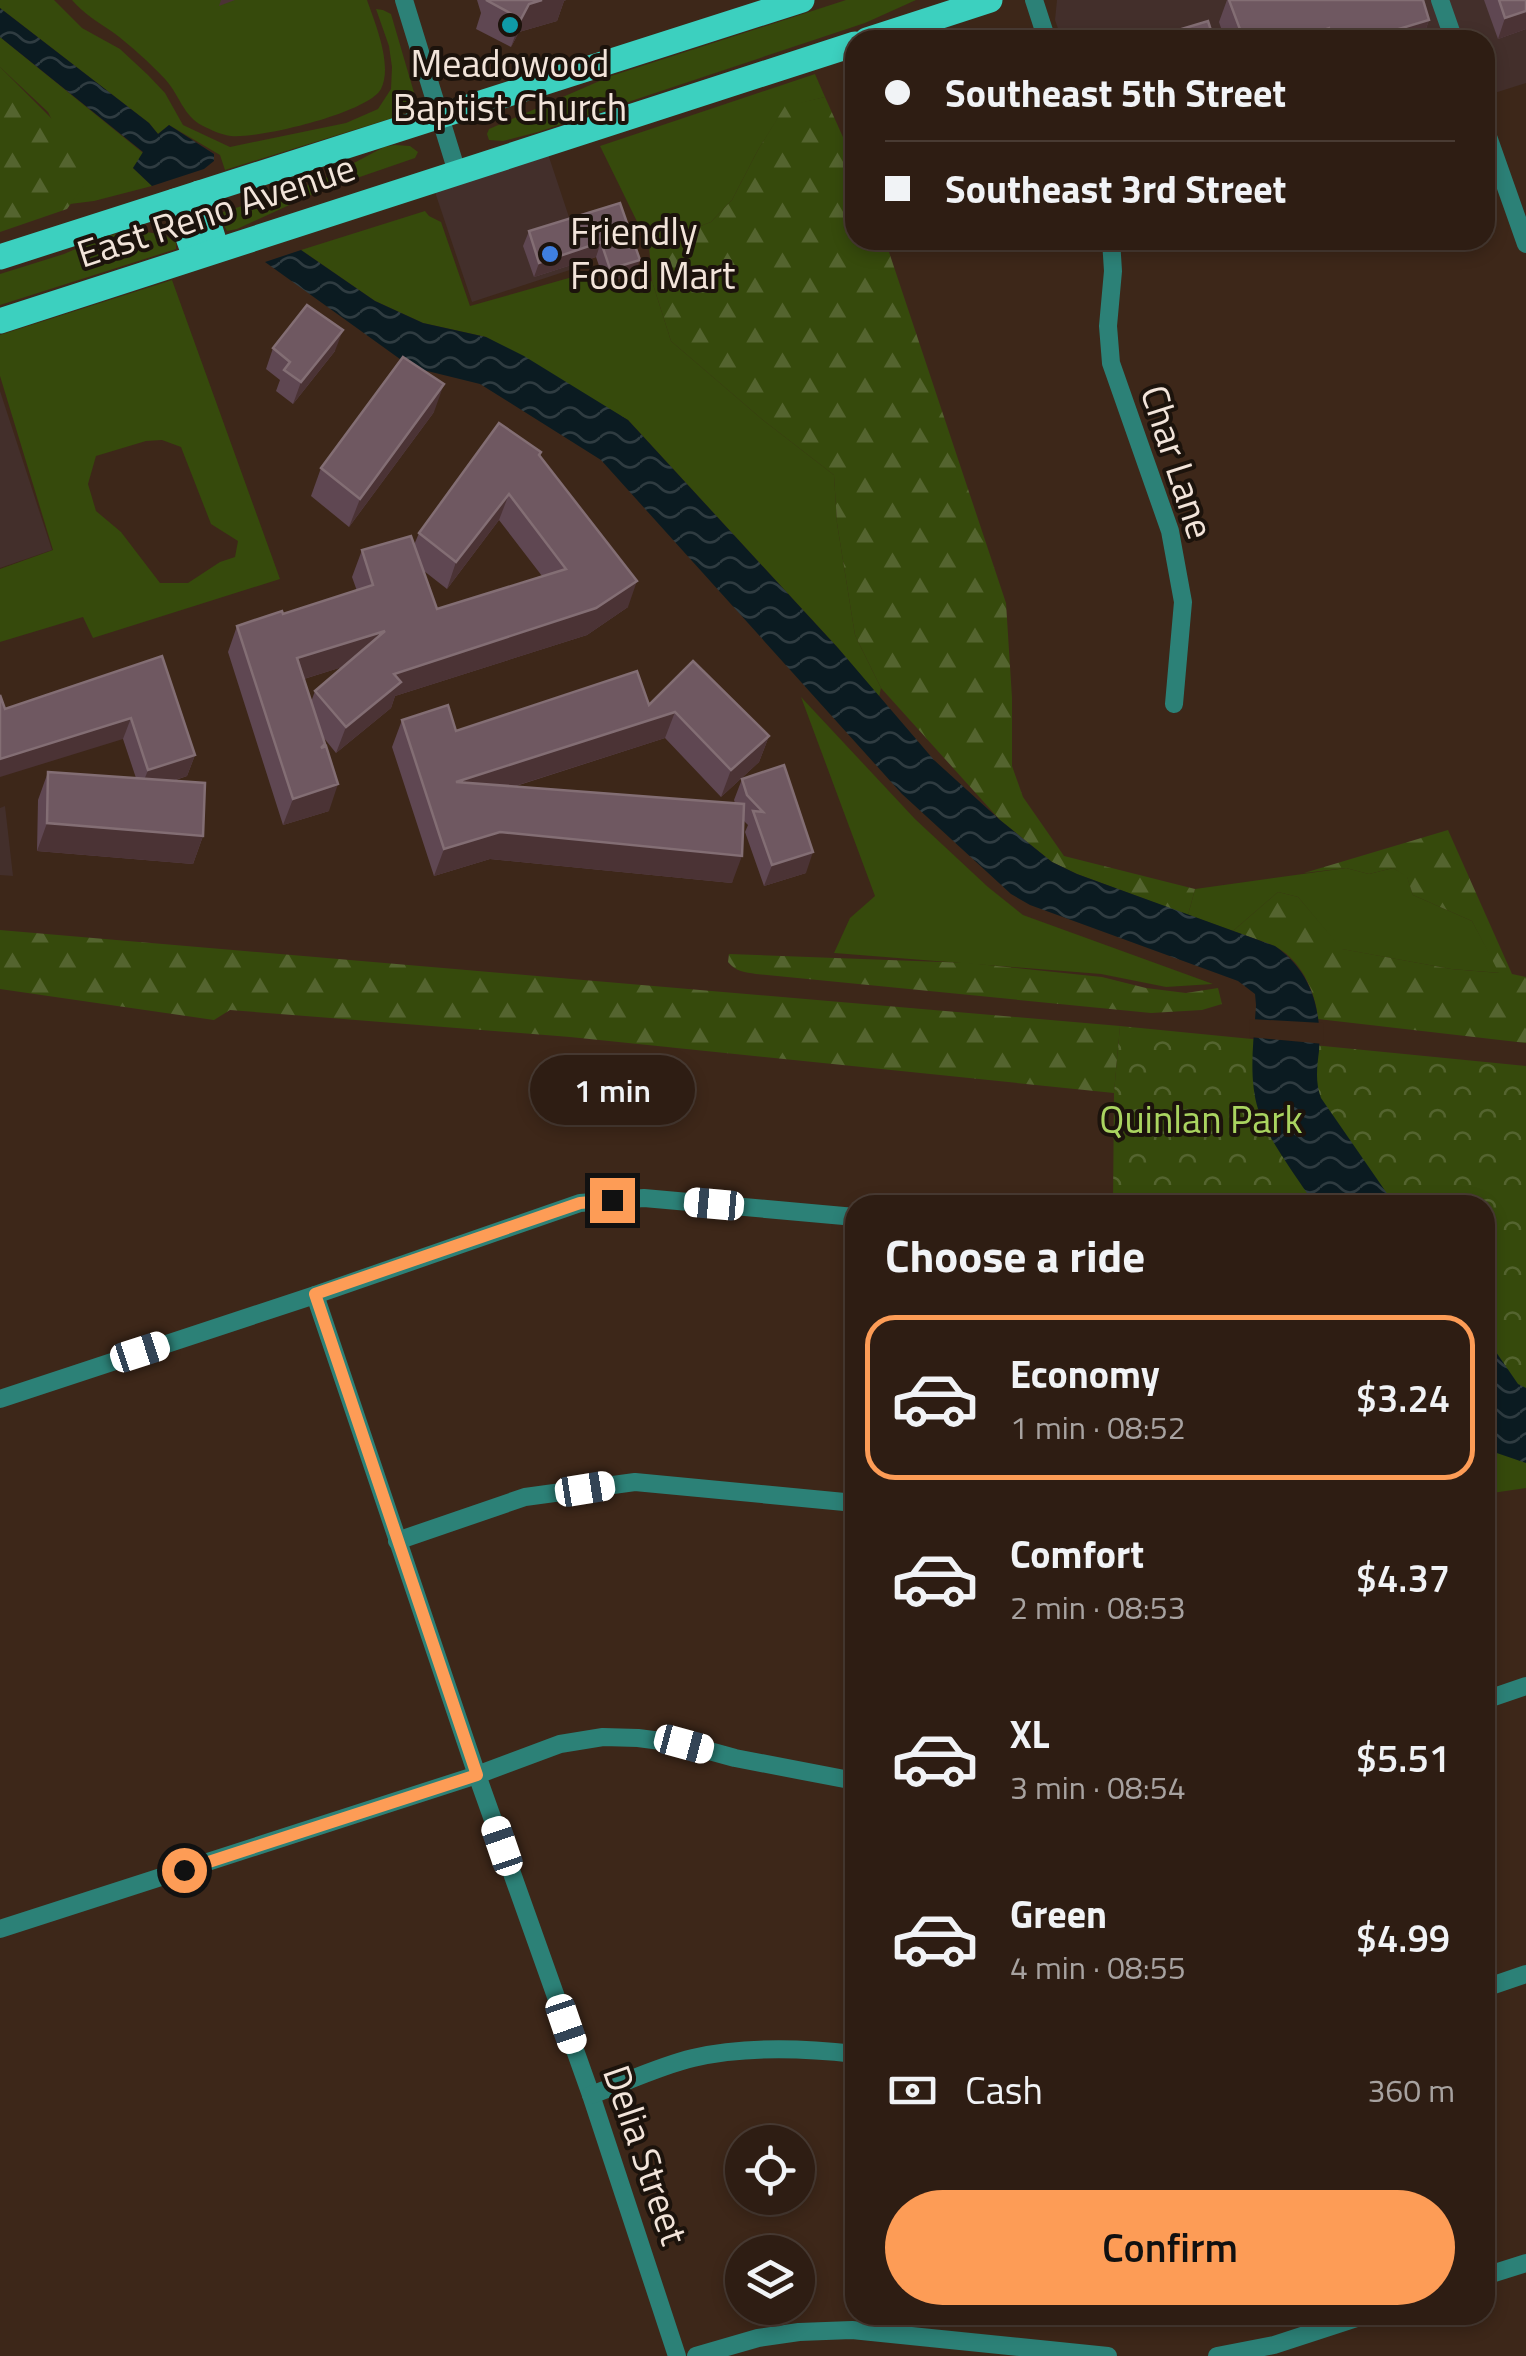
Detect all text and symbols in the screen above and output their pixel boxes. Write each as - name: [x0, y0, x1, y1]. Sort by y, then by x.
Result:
- marker: Meadowood Baptist Church: [499, 14, 521, 36]
- place label: Meadowood Baptist Church: [393, 34, 627, 136]
- text: Southeast 5th Street: [945, 64, 1286, 122]
- street label: East Reno Avenue: [69, 138, 362, 282]
- text: Southeast 3rd Street: [945, 160, 1286, 218]
- place label: Friendly Food Mart: [570, 202, 735, 304]
- marker: Friendly Food Mart: [539, 243, 561, 265]
- street label: Char Lane: [1126, 377, 1230, 546]
- callout: 1 min: [530, 1055, 694, 1125]
- text: 1 min: [574, 1066, 651, 1114]
- park label: Quinlan Park: [1099, 1090, 1303, 1148]
- route end: [590, 1178, 635, 1223]
- car: [683, 1186, 745, 1222]
- text: Choose a ride: [885, 1221, 1145, 1289]
- car: [107, 1328, 173, 1376]
- text: Economy: [1010, 1345, 1160, 1403]
- icon: car: [890, 1353, 980, 1443]
- text: $3.24: [1356, 1369, 1450, 1427]
- text: 1 min · 08:52: [1010, 1403, 1186, 1451]
- car: [553, 1469, 617, 1509]
- text: Comfort: [1010, 1525, 1144, 1583]
- icon: car: [890, 1533, 980, 1623]
- text: $4.37: [1356, 1549, 1450, 1607]
- text: 2 min · 08:53: [1010, 1583, 1186, 1631]
- text: XL: [1010, 1705, 1050, 1763]
- icon: car: [890, 1713, 980, 1803]
- car: [651, 1722, 717, 1766]
- text: $5.51: [1356, 1729, 1450, 1787]
- text: 3 min · 08:54: [1010, 1763, 1186, 1811]
- car: [478, 1813, 526, 1879]
- route start: [162, 1848, 207, 1893]
- text: Green: [1010, 1885, 1107, 1943]
- icon: car: [890, 1893, 980, 1983]
- text: $4.99: [1356, 1909, 1450, 1967]
- text: 4 min · 08:55: [1010, 1943, 1186, 1991]
- car: [542, 1991, 590, 2057]
- street label: Delia Street: [588, 2057, 704, 2252]
- text: Cash: [965, 2061, 1043, 2119]
- icon: cash: [885, 2063, 940, 2118]
- text: 360 m: [1367, 2066, 1455, 2114]
- map controls: [725, 2125, 815, 2325]
- button: locate: [725, 2125, 815, 2215]
- button: Confirm: [885, 2190, 1455, 2305]
- button: layers: [725, 2235, 815, 2325]

